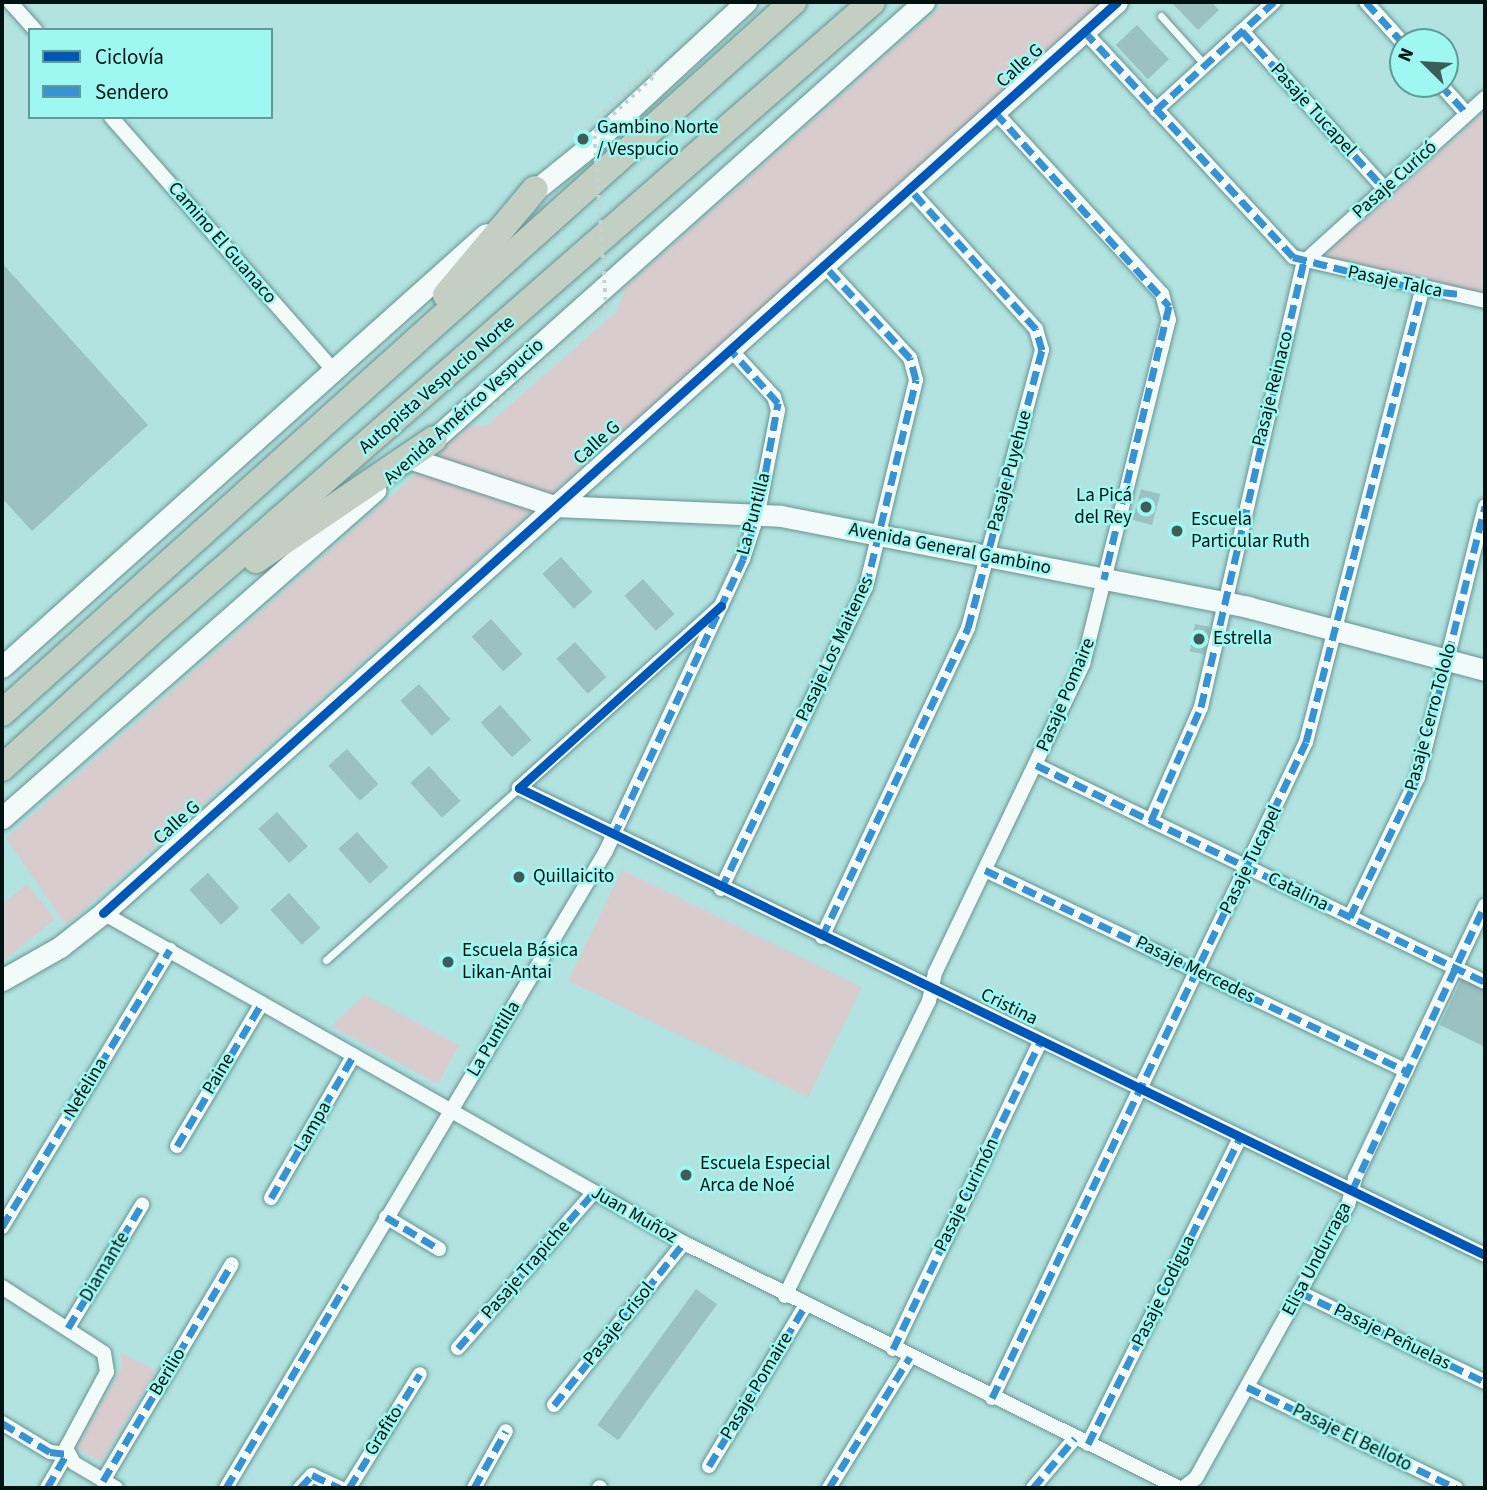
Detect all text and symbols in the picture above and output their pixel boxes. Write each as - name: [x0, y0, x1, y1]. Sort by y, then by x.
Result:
- legend: [28, 28, 273, 119]
- north arrow: [1389, 28, 1459, 98]
- street label: Calle G: [992, 39, 1048, 93]
- text: Ciclovía: [95, 42, 164, 72]
- text: N: [1391, 44, 1421, 66]
- street label: Pasaje Tucapel: [1265, 59, 1361, 161]
- text: Sendero: [95, 77, 169, 107]
- place label: Gambino Norte / Vespucio: [597, 117, 718, 161]
- marker: Gambino Norte / Vespucio: [575, 131, 591, 147]
- street label: Pasaje Curicó: [1348, 136, 1442, 224]
- street label: Camino El Guanaco: [163, 177, 281, 309]
- street label: Pasaje Talca: [1346, 261, 1444, 303]
- street label: Autopista Vespucio Norte: [354, 311, 520, 459]
- street label: Pasaje Reinaco: [1248, 329, 1298, 449]
- street label: Avenida Américo Vespucio: [379, 334, 549, 490]
- street label: Pasaje Puyehue: [983, 408, 1037, 534]
- street label: Calle G: [569, 416, 625, 470]
- street label: La Puntilla: [732, 470, 776, 558]
- place label: La Picá del Rey: [1074, 485, 1132, 529]
- marker: La Picá del Rey: [1138, 499, 1154, 515]
- place label: Escuela Particular Ruth: [1191, 509, 1310, 553]
- street label: Avenida General Gambino: [847, 518, 1053, 580]
- marker: Escuela Particular Ruth: [1169, 523, 1185, 539]
- street label: Pasaje Los Maitenes: [791, 573, 879, 725]
- place label: Estrella: [1213, 628, 1272, 650]
- marker: Estrella: [1191, 631, 1207, 647]
- street label: Pasaje Pomaire: [1032, 635, 1100, 755]
- street label: Pasaje Cerro Tololo: [1400, 641, 1462, 793]
- street label: Calle G: [149, 796, 205, 850]
- street label: Pasaje Tucapel: [1215, 802, 1287, 918]
- place label: Quillaicito: [533, 866, 614, 888]
- street label: Catalina: [1264, 867, 1332, 917]
- marker: Quillaicito: [511, 869, 527, 885]
- street label: Pasaje Mercedes: [1131, 931, 1259, 1009]
- place label: Escuela Básica Likan-Antai: [462, 940, 578, 984]
- marker: Escuela Básica Likan-Antai: [440, 954, 456, 970]
- street label: Cristina: [977, 983, 1041, 1031]
- street label: La Puntilla: [462, 997, 526, 1081]
- street label: Paine: [198, 1049, 240, 1099]
- street label: Nefelina: [59, 1054, 113, 1122]
- street label: Lampa: [290, 1098, 336, 1156]
- street label: Pasaje Curimón: [930, 1134, 1004, 1256]
- place label: Escuela Especial Arca de Noé: [700, 1153, 830, 1197]
- marker: Escuela Especial Arca de Noé: [678, 1167, 694, 1183]
- street label: Juan Muñoz: [587, 1181, 681, 1249]
- street label: Elisa Undurraga: [1277, 1198, 1357, 1320]
- street label: Pasaje Trapiche: [477, 1216, 575, 1324]
- street label: Diamante: [75, 1228, 135, 1306]
- street label: Pasaje Codigua: [1127, 1232, 1201, 1350]
- street label: Pasaje Crisol: [579, 1278, 659, 1370]
- street label: Pasaje Peñuelas: [1330, 1299, 1454, 1375]
- street label: Pasaje Pomaire: [716, 1328, 798, 1444]
- street label: Berilio: [145, 1344, 191, 1400]
- street label: Pasaje El Belloto: [1288, 1399, 1416, 1477]
- street label: Grafito: [360, 1402, 408, 1460]

